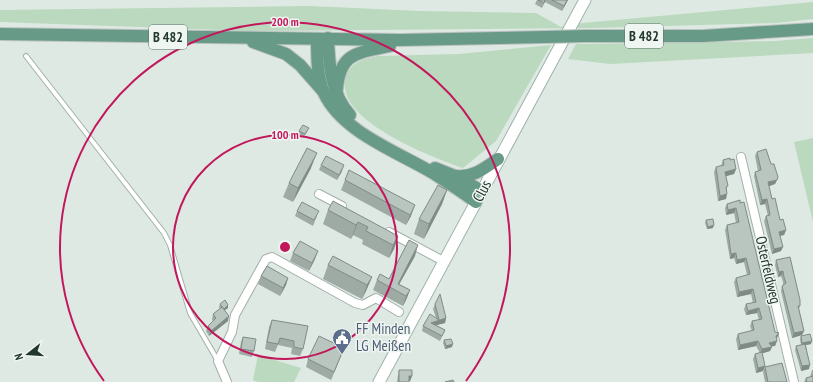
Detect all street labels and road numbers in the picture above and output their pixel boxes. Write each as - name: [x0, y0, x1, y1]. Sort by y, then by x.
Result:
- road number: B 482: [625, 24, 663, 48]
- road number: B 482: [149, 25, 187, 49]
- street label: Clus: [468, 177, 495, 205]
- street label: Osterfeldweg: [751, 234, 785, 306]

